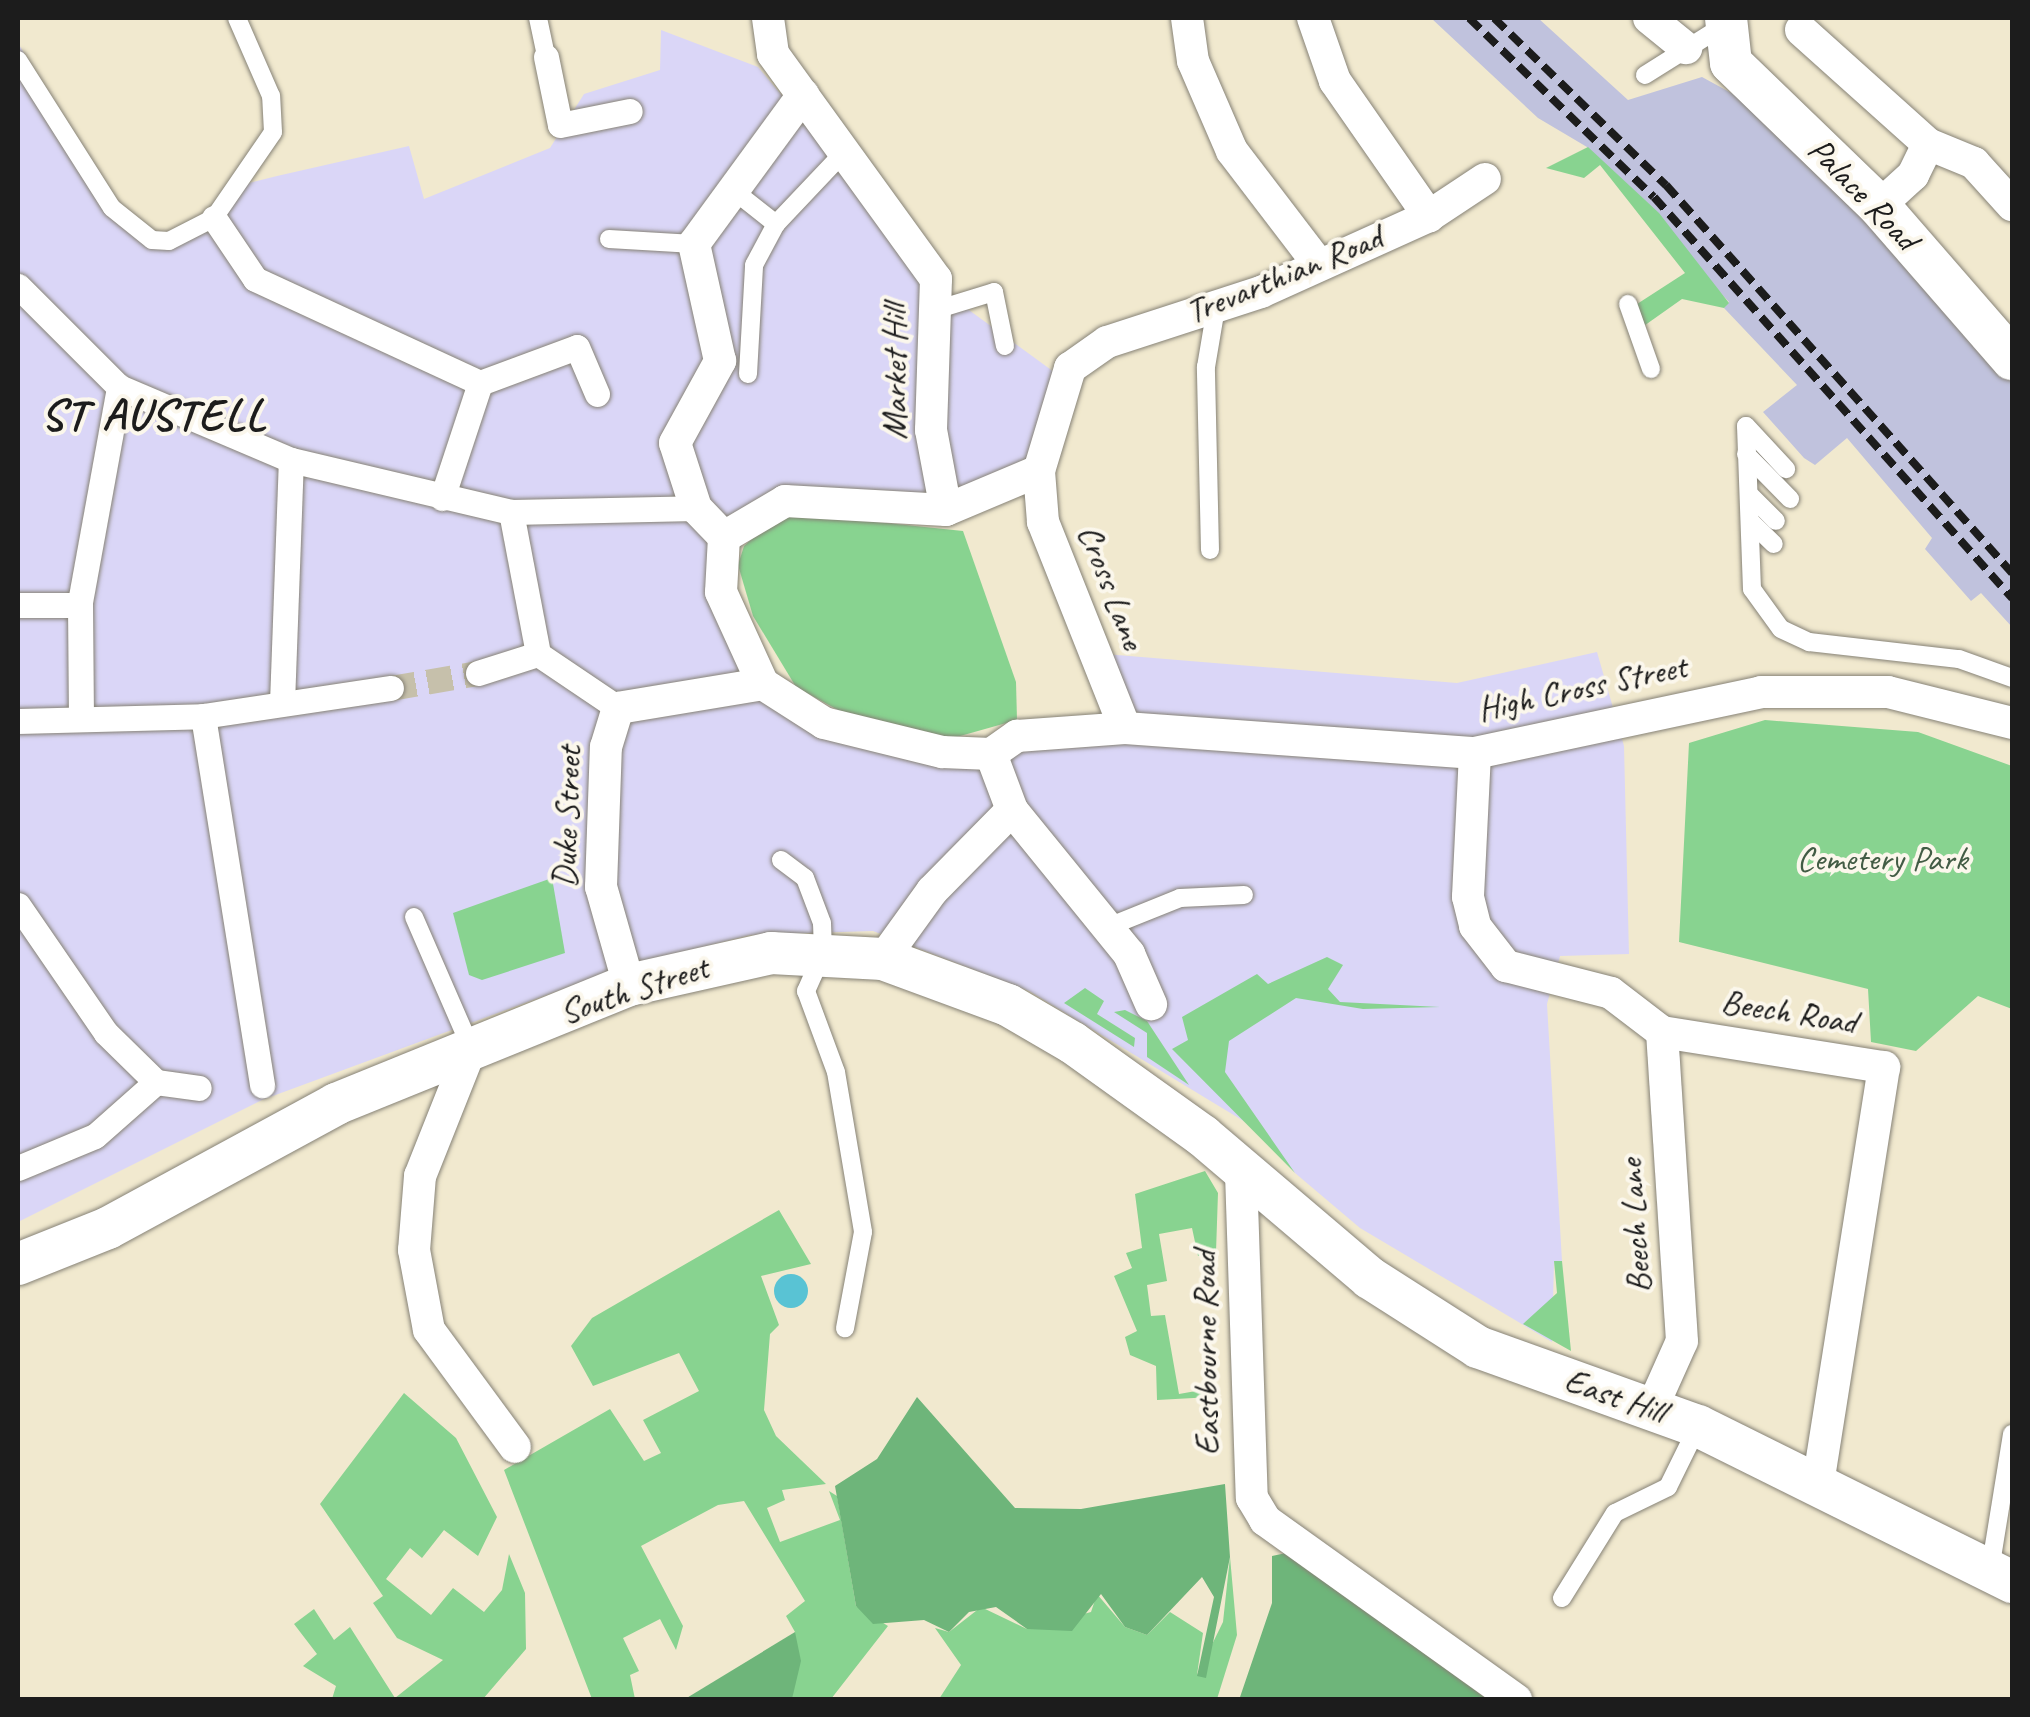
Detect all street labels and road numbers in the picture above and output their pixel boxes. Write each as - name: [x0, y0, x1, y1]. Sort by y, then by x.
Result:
- street label: Palace Road: [1799, 129, 1927, 259]
- street label: Trevarthian Road: [1180, 217, 1388, 333]
- street label: Market Hill: [874, 304, 916, 440]
- street label: Cross Lane: [1068, 518, 1154, 656]
- street label: High Cross Street: [1473, 645, 1691, 731]
- street label: Duke Street: [544, 745, 590, 889]
- street label: South Street: [554, 946, 714, 1034]
- street label: Beech Road: [1718, 981, 1860, 1043]
- street label: Beech Lane: [1609, 1157, 1661, 1295]
- street label: Eastbourne Road: [1183, 1250, 1229, 1456]
- street label: East Hill: [1559, 1359, 1671, 1433]

